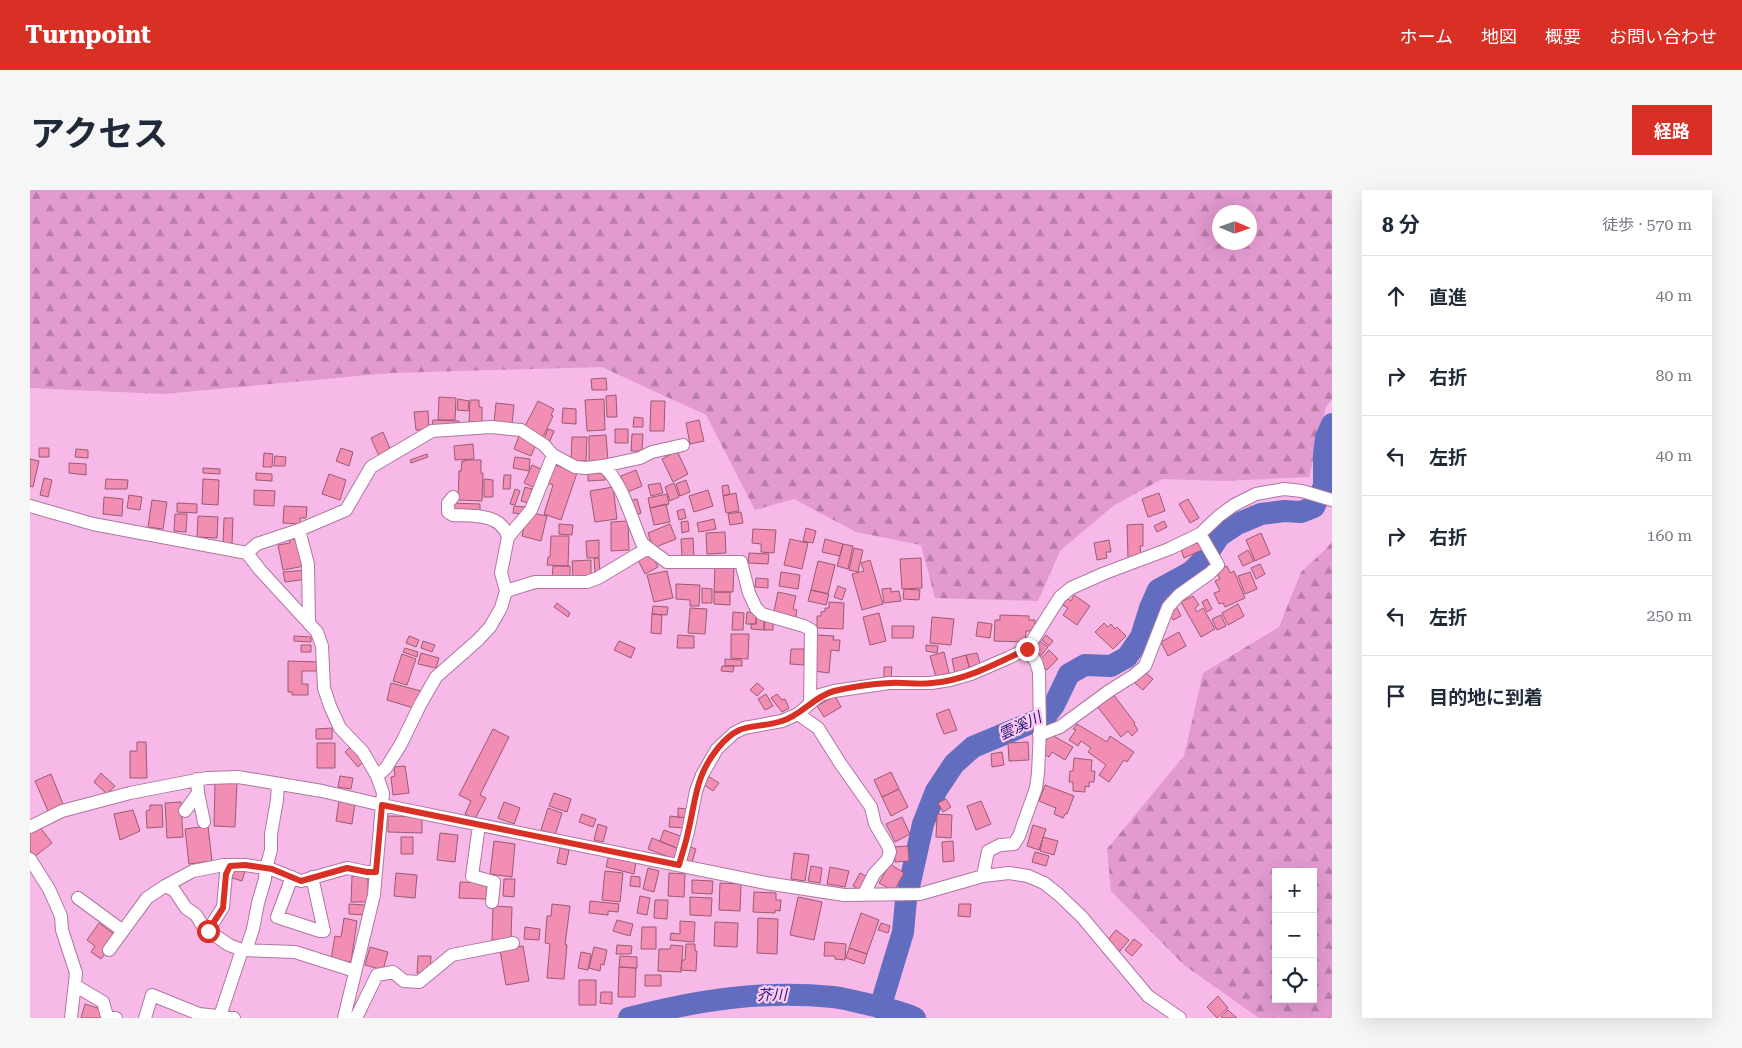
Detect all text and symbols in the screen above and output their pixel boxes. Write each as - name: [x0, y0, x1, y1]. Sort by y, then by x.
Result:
- text: Turnpoint: [25, 21, 151, 49]
- text: ホーム: [1400, 26, 1453, 47]
- text: 地図: [1481, 26, 1517, 47]
- text: 概要: [1545, 26, 1581, 47]
- text: お問い合わせ: [1609, 26, 1717, 47]
- button: 経路: [1632, 105, 1712, 155]
- text: アクセス: [30, 114, 168, 155]
- north arrow: [1212, 205, 1257, 250]
- text: 8 分: [1382, 213, 1420, 237]
- text: 徒歩 · 570 m: [1602, 215, 1692, 234]
- icon: ahead: [1382, 282, 1410, 310]
- text: 直進: [1429, 286, 1467, 309]
- text: 40 m: [1655, 286, 1692, 305]
- icon: right: [1382, 362, 1410, 390]
- text: 右折: [1429, 366, 1467, 389]
- text: 80 m: [1655, 366, 1692, 385]
- icon: left: [1382, 442, 1410, 470]
- text: 左折: [1429, 446, 1467, 469]
- text: 40 m: [1655, 446, 1692, 465]
- icon: right: [1382, 522, 1410, 550]
- text: 右折: [1429, 526, 1467, 549]
- text: 160 m: [1646, 526, 1692, 545]
- icon: left: [1382, 602, 1410, 630]
- text: 左折: [1429, 606, 1467, 629]
- text: 250 m: [1646, 606, 1692, 625]
- route end: [1016, 638, 1039, 661]
- icon: arrive: [1382, 682, 1410, 710]
- text: 目的地に到着: [1429, 686, 1543, 709]
- water label: 雲溪川: [996, 707, 1046, 744]
- map controls: [1272, 868, 1317, 1003]
- button: +: [1272, 868, 1317, 913]
- button: −: [1272, 913, 1317, 958]
- route start: [197, 920, 220, 943]
- button: locate: [1272, 958, 1317, 1003]
- water label: 芥川: [757, 986, 789, 1004]

